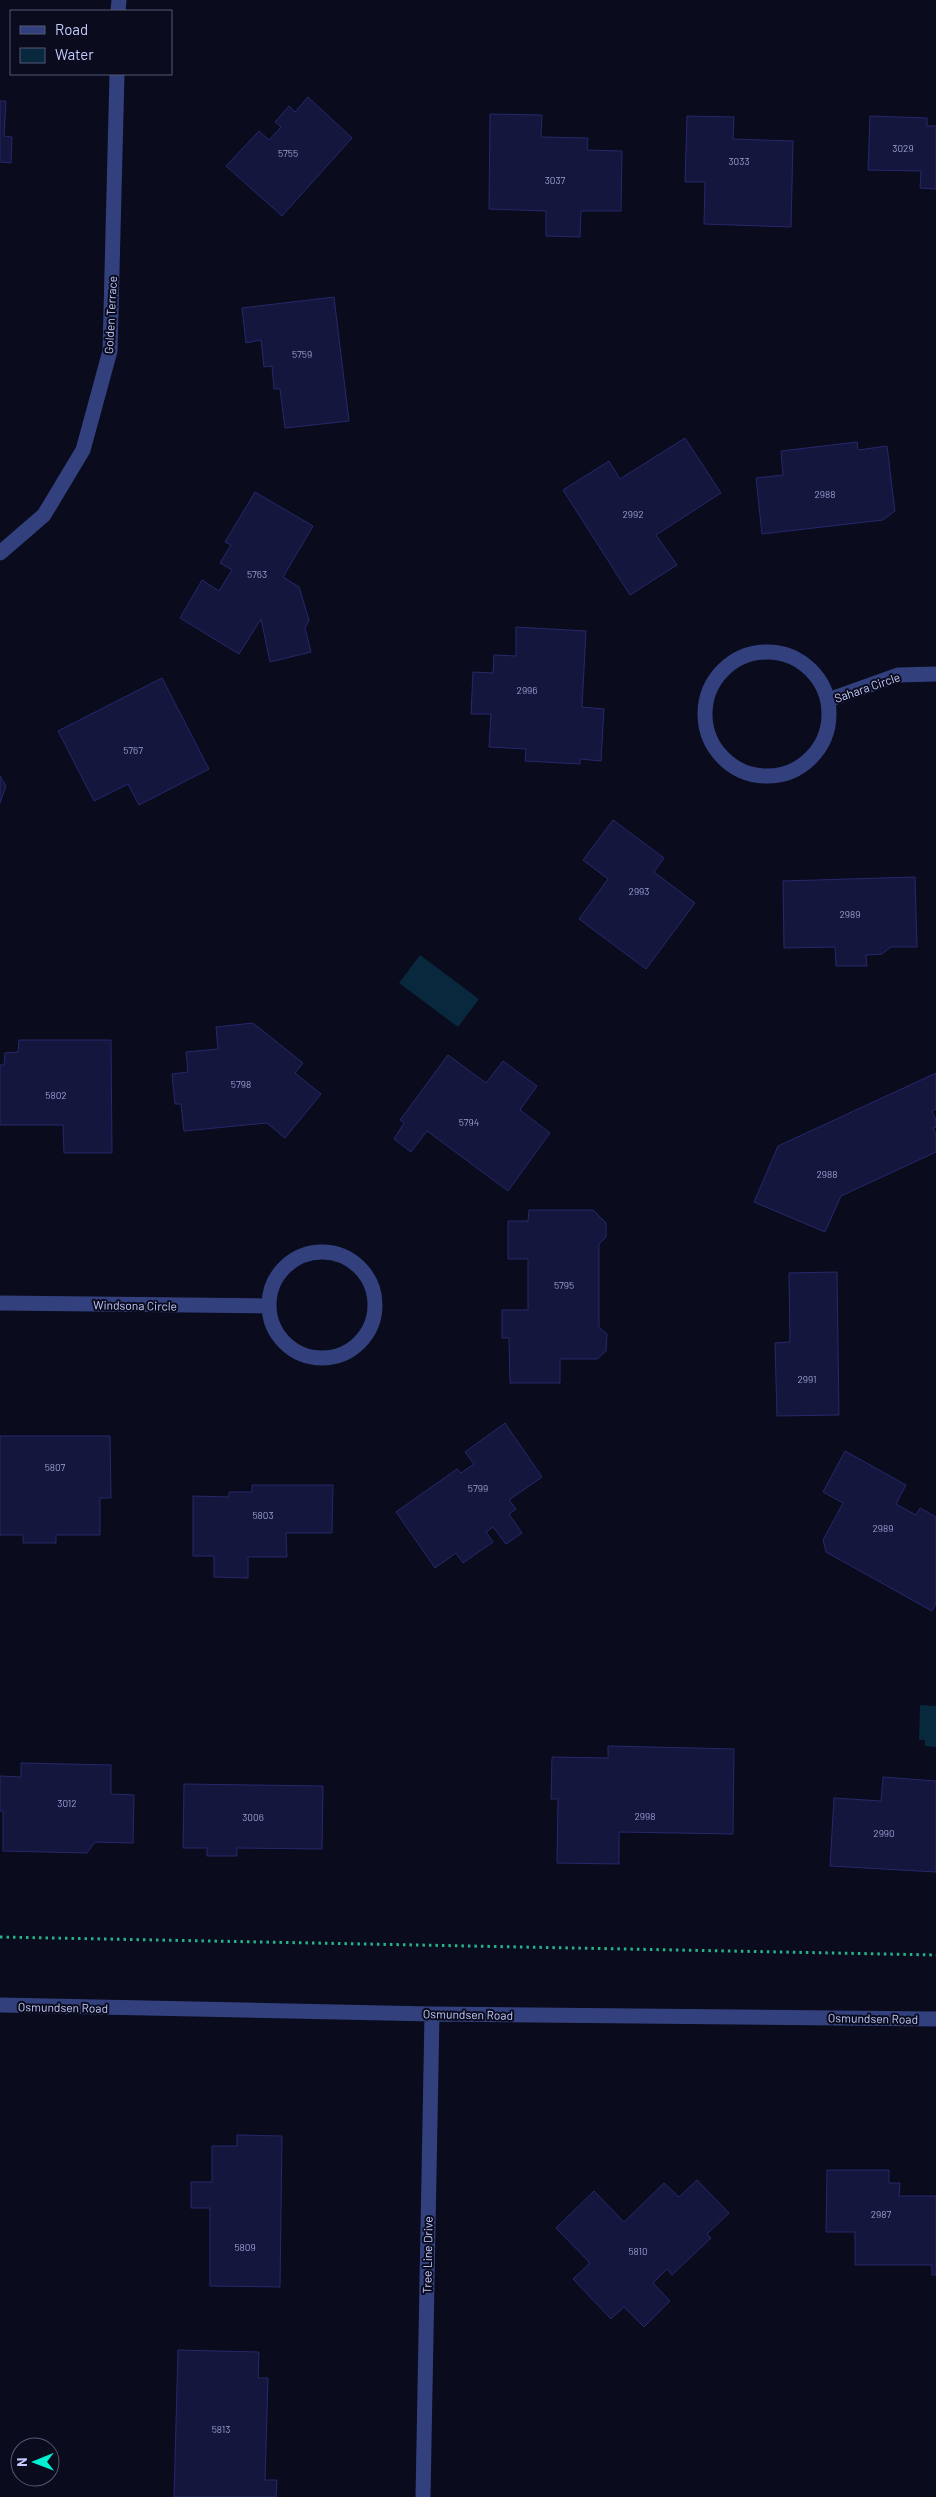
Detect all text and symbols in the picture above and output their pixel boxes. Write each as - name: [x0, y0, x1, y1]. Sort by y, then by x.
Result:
- legend: [10, 10, 172, 75]
- text: Road: [55, 20, 88, 38]
- text: Water: [55, 45, 94, 63]
- house number: 3029: [892, 142, 914, 154]
- house number: 5755: [278, 147, 298, 159]
- house number: 3033: [728, 155, 750, 167]
- house number: 3037: [545, 174, 566, 186]
- street label: Golden Terrace: [101, 276, 119, 354]
- house number: 5759: [292, 348, 312, 360]
- house number: 2988: [815, 488, 836, 500]
- house number: 2992: [622, 508, 644, 520]
- house number: 5763: [247, 568, 267, 580]
- street label: Sahara Circle: [832, 669, 902, 705]
- house number: 2996: [517, 684, 537, 696]
- house number: 5767: [123, 744, 143, 756]
- house number: 2993: [629, 885, 649, 897]
- house number: 2989: [840, 908, 861, 920]
- house number: 5798: [231, 1078, 251, 1090]
- house number: 5802: [45, 1089, 67, 1101]
- house number: 5794: [459, 1116, 479, 1128]
- house number: 2988: [817, 1168, 838, 1180]
- house number: 5795: [554, 1279, 574, 1291]
- street label: Windsona Circle: [93, 1297, 177, 1313]
- house number: 2991: [797, 1373, 817, 1385]
- house number: 5807: [45, 1461, 66, 1473]
- house number: 5799: [468, 1482, 488, 1494]
- house number: 5803: [252, 1509, 274, 1521]
- house number: 2989: [873, 1522, 894, 1534]
- house number: 3012: [57, 1797, 77, 1809]
- house number: 2998: [635, 1810, 656, 1822]
- house number: 3006: [242, 1811, 264, 1823]
- house number: 2990: [873, 1827, 895, 1839]
- street label: Osmundsen Road: [18, 1999, 108, 2015]
- street label: Osmundsen Road: [423, 2006, 513, 2022]
- street label: Osmundsen Road: [828, 2010, 918, 2026]
- house number: 2987: [871, 2208, 892, 2220]
- street label: Tree Line Drive: [419, 2216, 435, 2294]
- house number: 5809: [234, 2241, 256, 2253]
- house number: 5810: [628, 2245, 648, 2257]
- house number: 5813: [212, 2423, 230, 2435]
- north arrow: [10, 2437, 60, 2487]
- text: N: [13, 2457, 30, 2467]

